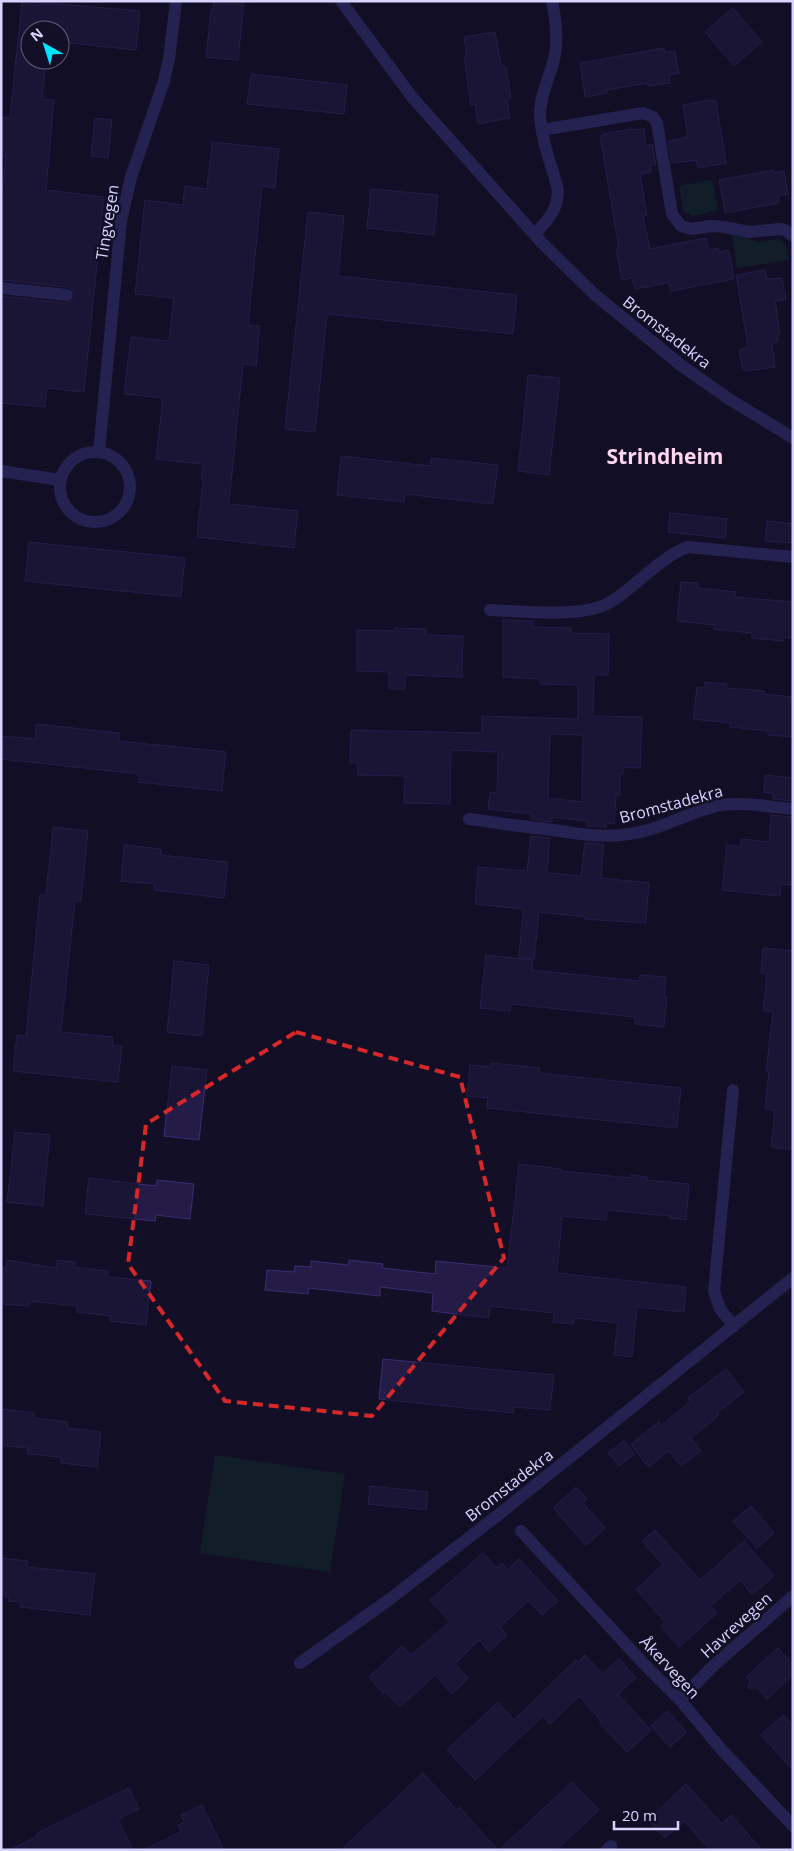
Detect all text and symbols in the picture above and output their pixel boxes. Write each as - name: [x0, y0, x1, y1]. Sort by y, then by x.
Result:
- north arrow: [20, 20, 70, 70]
- text: N: [26, 24, 47, 45]
- street label: Tingvegen: [90, 183, 124, 261]
- street label: Bromstadekra: [618, 291, 716, 373]
- district label: Strindheim: [607, 442, 723, 470]
- street label: Bromstadekra: [617, 780, 725, 828]
- street label: Bromstadekra: [460, 1444, 558, 1526]
- street label: Havrevegen: [696, 1587, 776, 1663]
- street label: Åkervegen: [635, 1631, 705, 1703]
- scale bar: [614, 1798, 678, 1830]
- text: 20 m: [622, 1805, 657, 1825]

